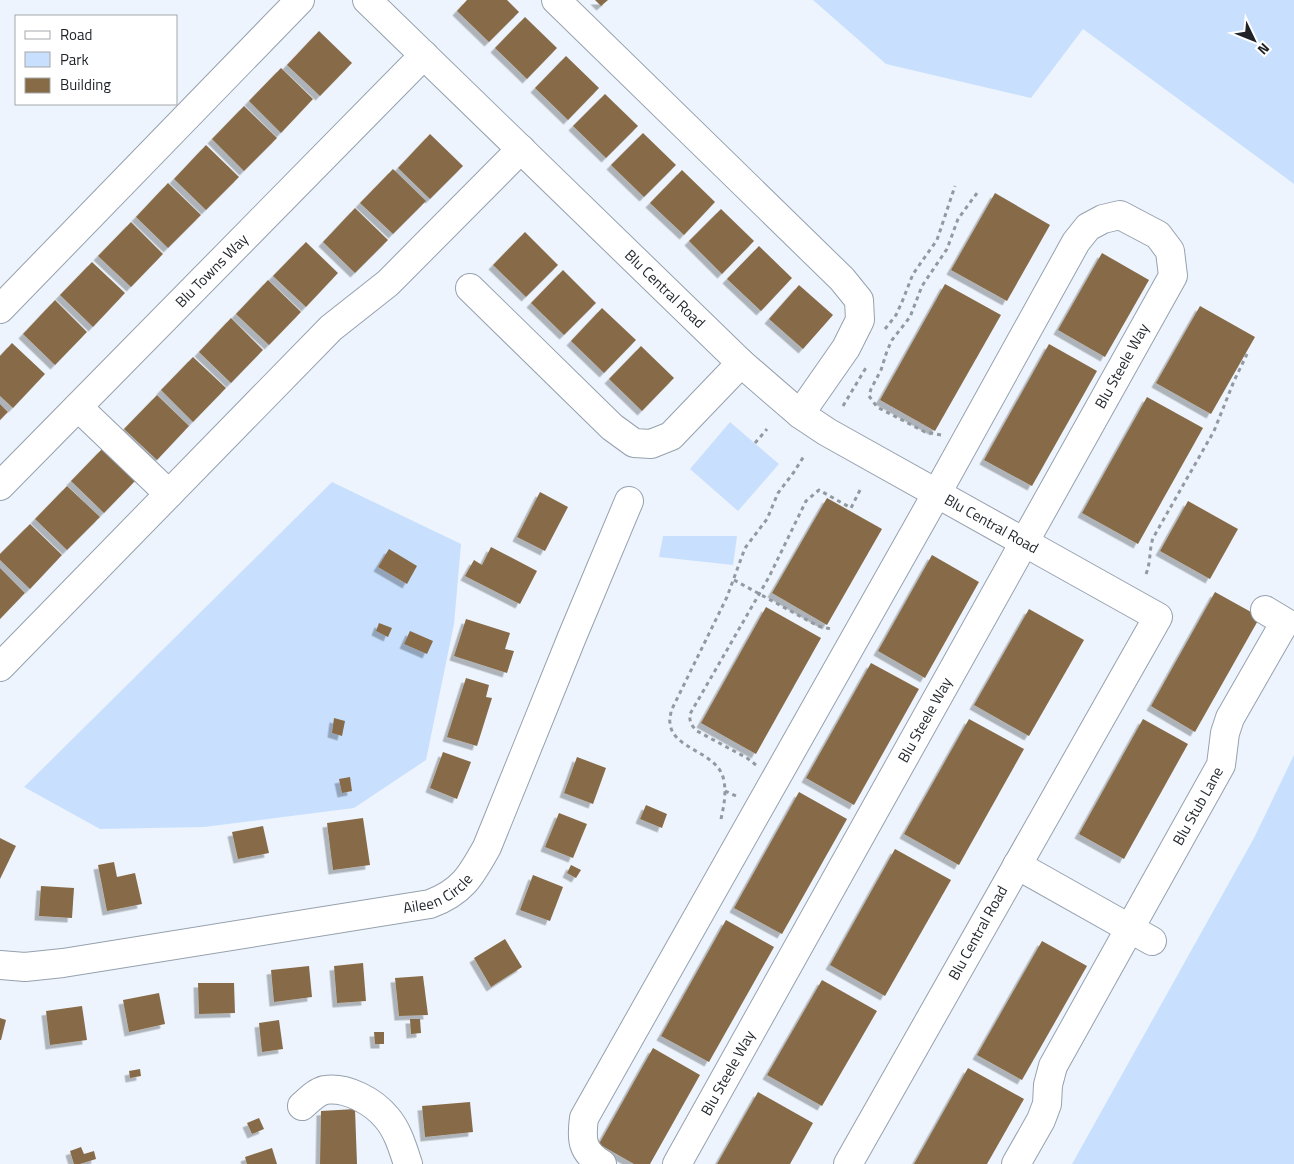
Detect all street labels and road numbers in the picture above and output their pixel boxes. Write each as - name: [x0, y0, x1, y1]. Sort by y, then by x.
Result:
- street label: Blu Towns Way: [170, 228, 253, 313]
- street label: Blu Central Road: [620, 244, 711, 333]
- street label: Blu Steele Way: [1089, 319, 1155, 413]
- street label: Blu Central Road: [940, 488, 1043, 559]
- street label: Blu Steele Way: [892, 673, 958, 767]
- street label: Blu Stub Lane: [1166, 762, 1229, 849]
- street label: Aileen Circle: [401, 868, 478, 919]
- street label: Blu Central Road: [942, 881, 1013, 984]
- street label: Blu Steele Way: [695, 1026, 761, 1120]

